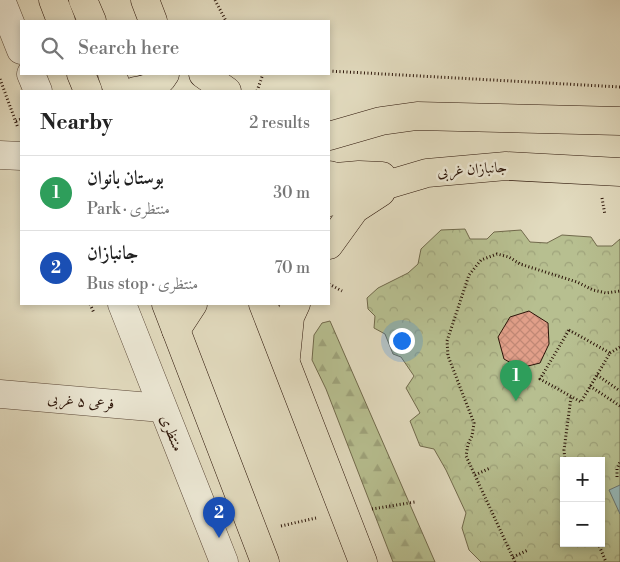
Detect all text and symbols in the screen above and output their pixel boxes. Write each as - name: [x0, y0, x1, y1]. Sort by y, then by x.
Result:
- search box: [20, 20, 330, 75]
- icon: search: [38, 34, 66, 62]
- text: Search here: [78, 36, 179, 60]
- text: Nearby: [40, 110, 113, 136]
- text: 2 results: [249, 113, 310, 133]
- street label: جانبازان غربی: [436, 158, 508, 182]
- text: بوستان بانوان: [87, 166, 164, 190]
- text: 1: [52, 183, 60, 203]
- text: 30 m: [273, 183, 310, 203]
- text: Park · منتظری: [87, 199, 170, 219]
- text: جانبازان: [87, 241, 138, 265]
- text: 2: [51, 258, 61, 278]
- text: 70 m: [274, 258, 310, 278]
- text: Bus stop · منتظری: [87, 274, 198, 294]
- your location: [389, 328, 415, 354]
- pin: 1: [500, 360, 532, 401]
- street label: فرعی ۵ غربی: [47, 389, 115, 415]
- street label: منتظری: [156, 412, 187, 454]
- map controls: [560, 457, 605, 547]
- button: +: [560, 457, 605, 502]
- pin: 2: [203, 497, 235, 538]
- button: −: [560, 502, 605, 547]

